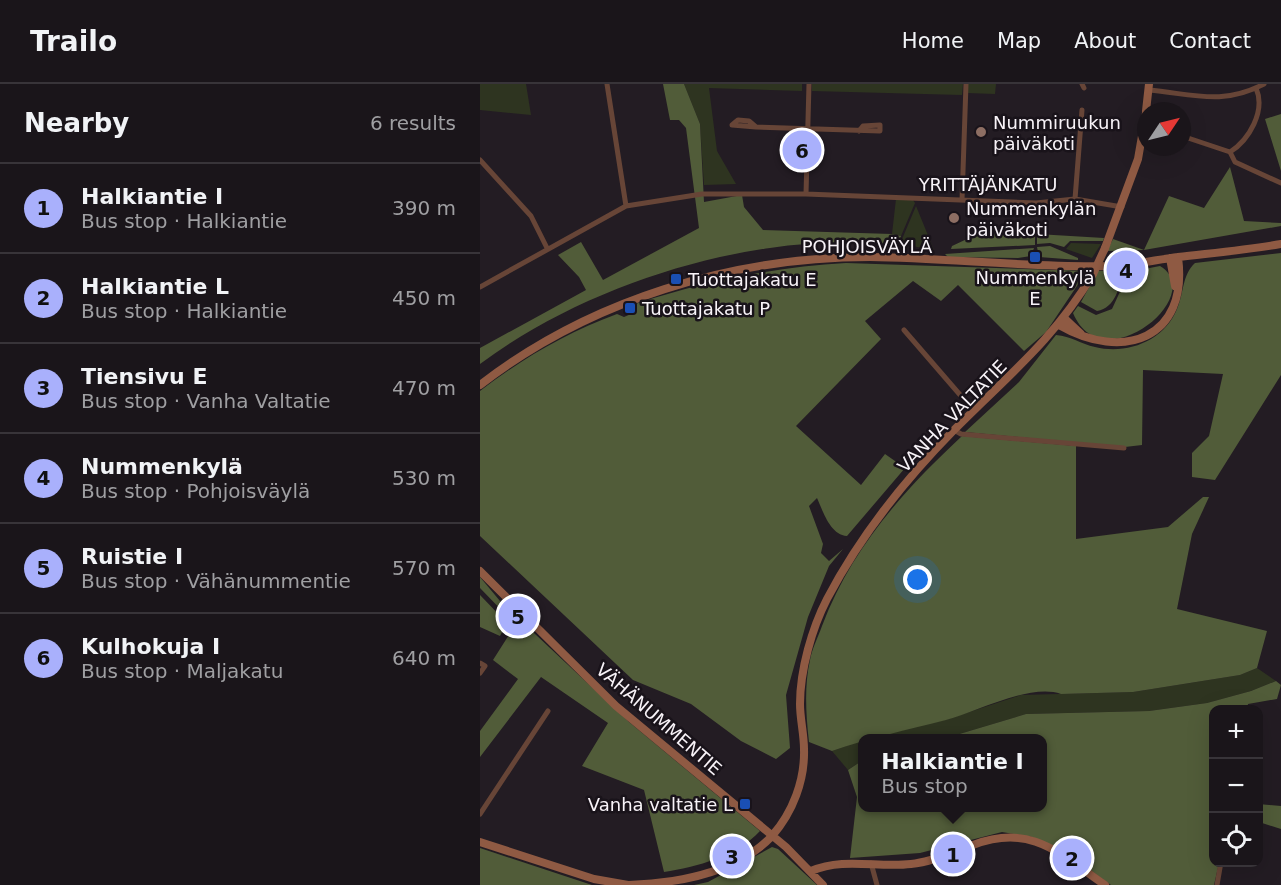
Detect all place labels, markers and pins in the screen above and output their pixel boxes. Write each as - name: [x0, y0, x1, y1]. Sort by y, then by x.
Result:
- place label: Nummiruukun päiväkoti: [993, 112, 1121, 154]
- marker: Nummiruukun päiväkoti: [974, 125, 988, 139]
- pin: 6: [782, 128, 822, 172]
- place label: Nummenkylän päiväkoti: [966, 198, 1096, 240]
- marker: Nummenkylän päiväkoti: [947, 211, 961, 225]
- pin: 4: [1106, 248, 1146, 292]
- marker: Nummenkylä E: [1028, 250, 1042, 264]
- place label: Nummenkylä E: [976, 267, 1094, 309]
- place label: Tuottajakatu E: [687, 269, 817, 290]
- marker: Tuottajakatu E: [669, 272, 683, 286]
- place label: Tuottajakatu P: [641, 298, 770, 319]
- marker: Tuottajakatu P: [623, 301, 637, 315]
- pin: 5: [498, 594, 537, 638]
- place label: Vanha valtatie L: [588, 794, 733, 815]
- marker: Vanha valtatie L: [738, 797, 752, 811]
- pin: 1: [934, 832, 972, 876]
- pin: 3: [712, 834, 752, 878]
- pin: 2: [1052, 836, 1092, 880]

